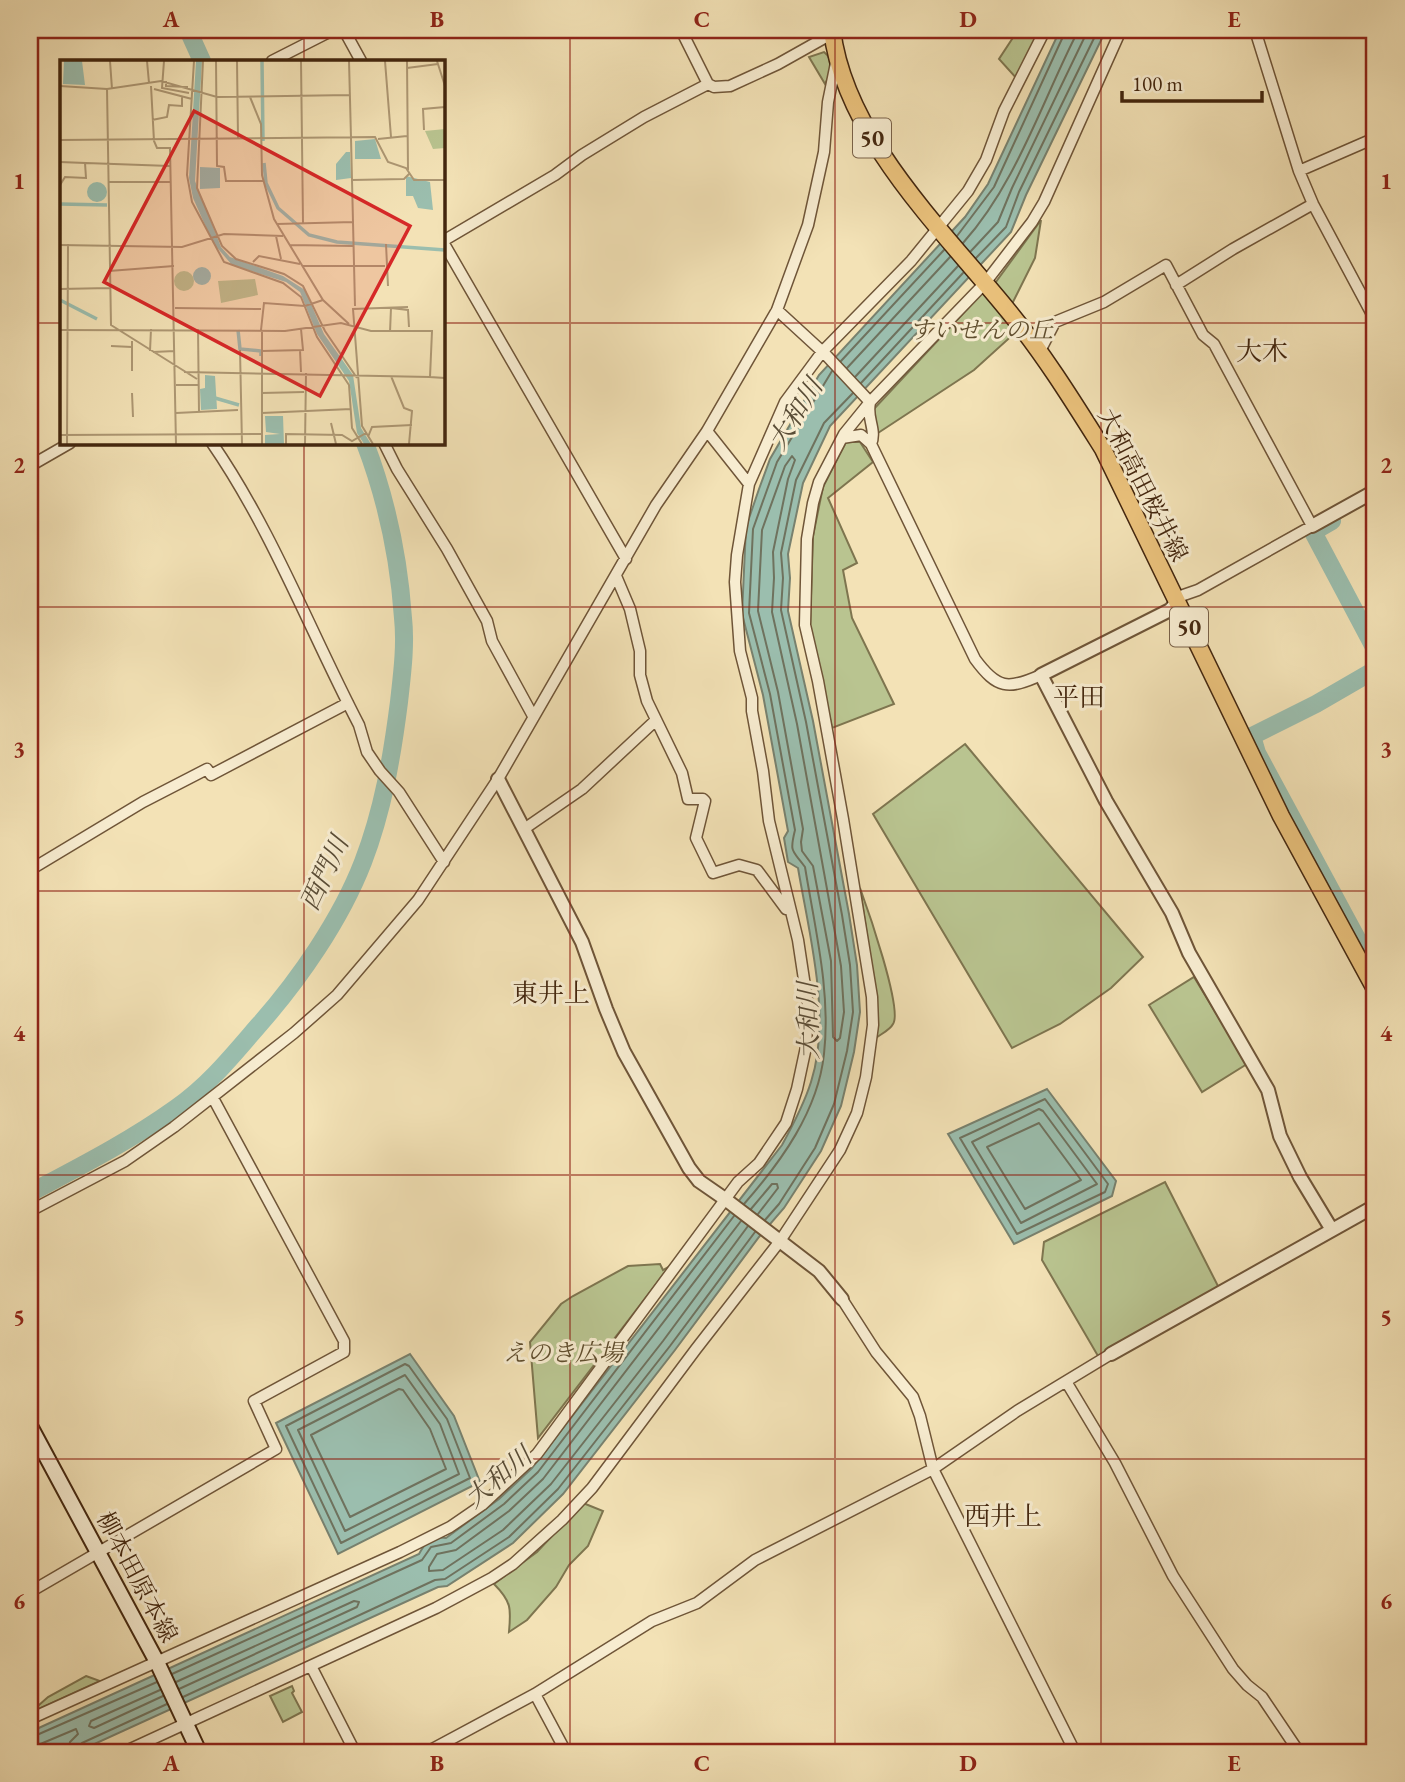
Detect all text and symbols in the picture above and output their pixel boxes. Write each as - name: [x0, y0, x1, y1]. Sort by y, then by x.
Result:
- text: A: [162, 4, 180, 34]
- text: B: [430, 4, 444, 34]
- text: C: [694, 4, 710, 34]
- text: D: [959, 4, 977, 34]
- text: E: [1227, 4, 1241, 34]
- inset map: [60, 60, 444, 444]
- scale bar: [1122, 60, 1262, 104]
- text: 100 m: [1132, 70, 1183, 97]
- road number: 50: [853, 119, 891, 158]
- text: 1: [13, 166, 25, 196]
- text: 1: [1380, 166, 1392, 196]
- park label: すいせんの丘: [909, 314, 1054, 345]
- district label: 大木: [1236, 334, 1288, 368]
- water label: 大和川: [760, 369, 832, 456]
- street label: 大和高田桜井線: [1091, 403, 1195, 567]
- text: 2: [13, 450, 25, 480]
- text: 2: [1380, 450, 1392, 480]
- road number: 50: [1170, 608, 1208, 646]
- district label: 平田: [1053, 680, 1105, 714]
- text: 3: [13, 734, 25, 764]
- text: 3: [1380, 734, 1392, 764]
- water label: 西門川: [292, 828, 357, 916]
- district label: 東井上: [512, 976, 590, 1010]
- water label: 大和川: [790, 979, 826, 1060]
- text: 4: [13, 1018, 26, 1048]
- text: 4: [1380, 1018, 1393, 1048]
- text: 5: [13, 1302, 25, 1332]
- text: 5: [1380, 1302, 1392, 1332]
- park label: えのき広場: [503, 1337, 625, 1368]
- water label: 大和川: [457, 1437, 541, 1515]
- district label: 西井上: [964, 1499, 1042, 1533]
- street label: 柳本田原本線: [90, 1506, 185, 1648]
- text: 6: [13, 1586, 25, 1616]
- text: 6: [1380, 1586, 1392, 1616]
- text: A: [162, 1748, 180, 1778]
- text: B: [430, 1748, 444, 1778]
- text: C: [694, 1748, 710, 1778]
- text: D: [959, 1748, 977, 1778]
- text: E: [1227, 1748, 1241, 1778]

